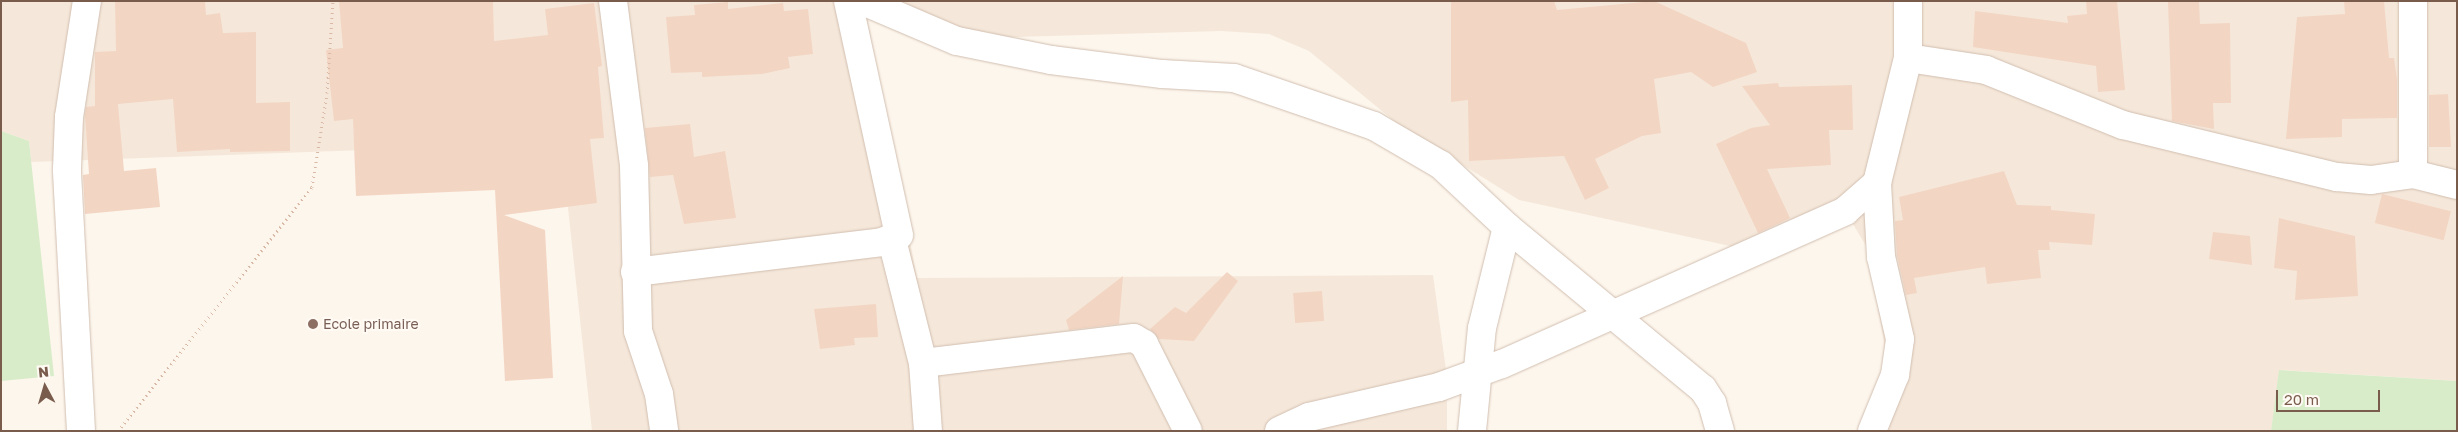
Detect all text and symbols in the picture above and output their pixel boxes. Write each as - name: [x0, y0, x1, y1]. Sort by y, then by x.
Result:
- place label: Ecole primaire: [323, 316, 419, 332]
- marker: Ecole primaire: [307, 318, 319, 330]
- north arrow: [20, 362, 70, 412]
- text: N: [37, 363, 50, 381]
- scale bar: [2278, 380, 2382, 412]
- text: 20 m: [2284, 390, 2319, 408]

